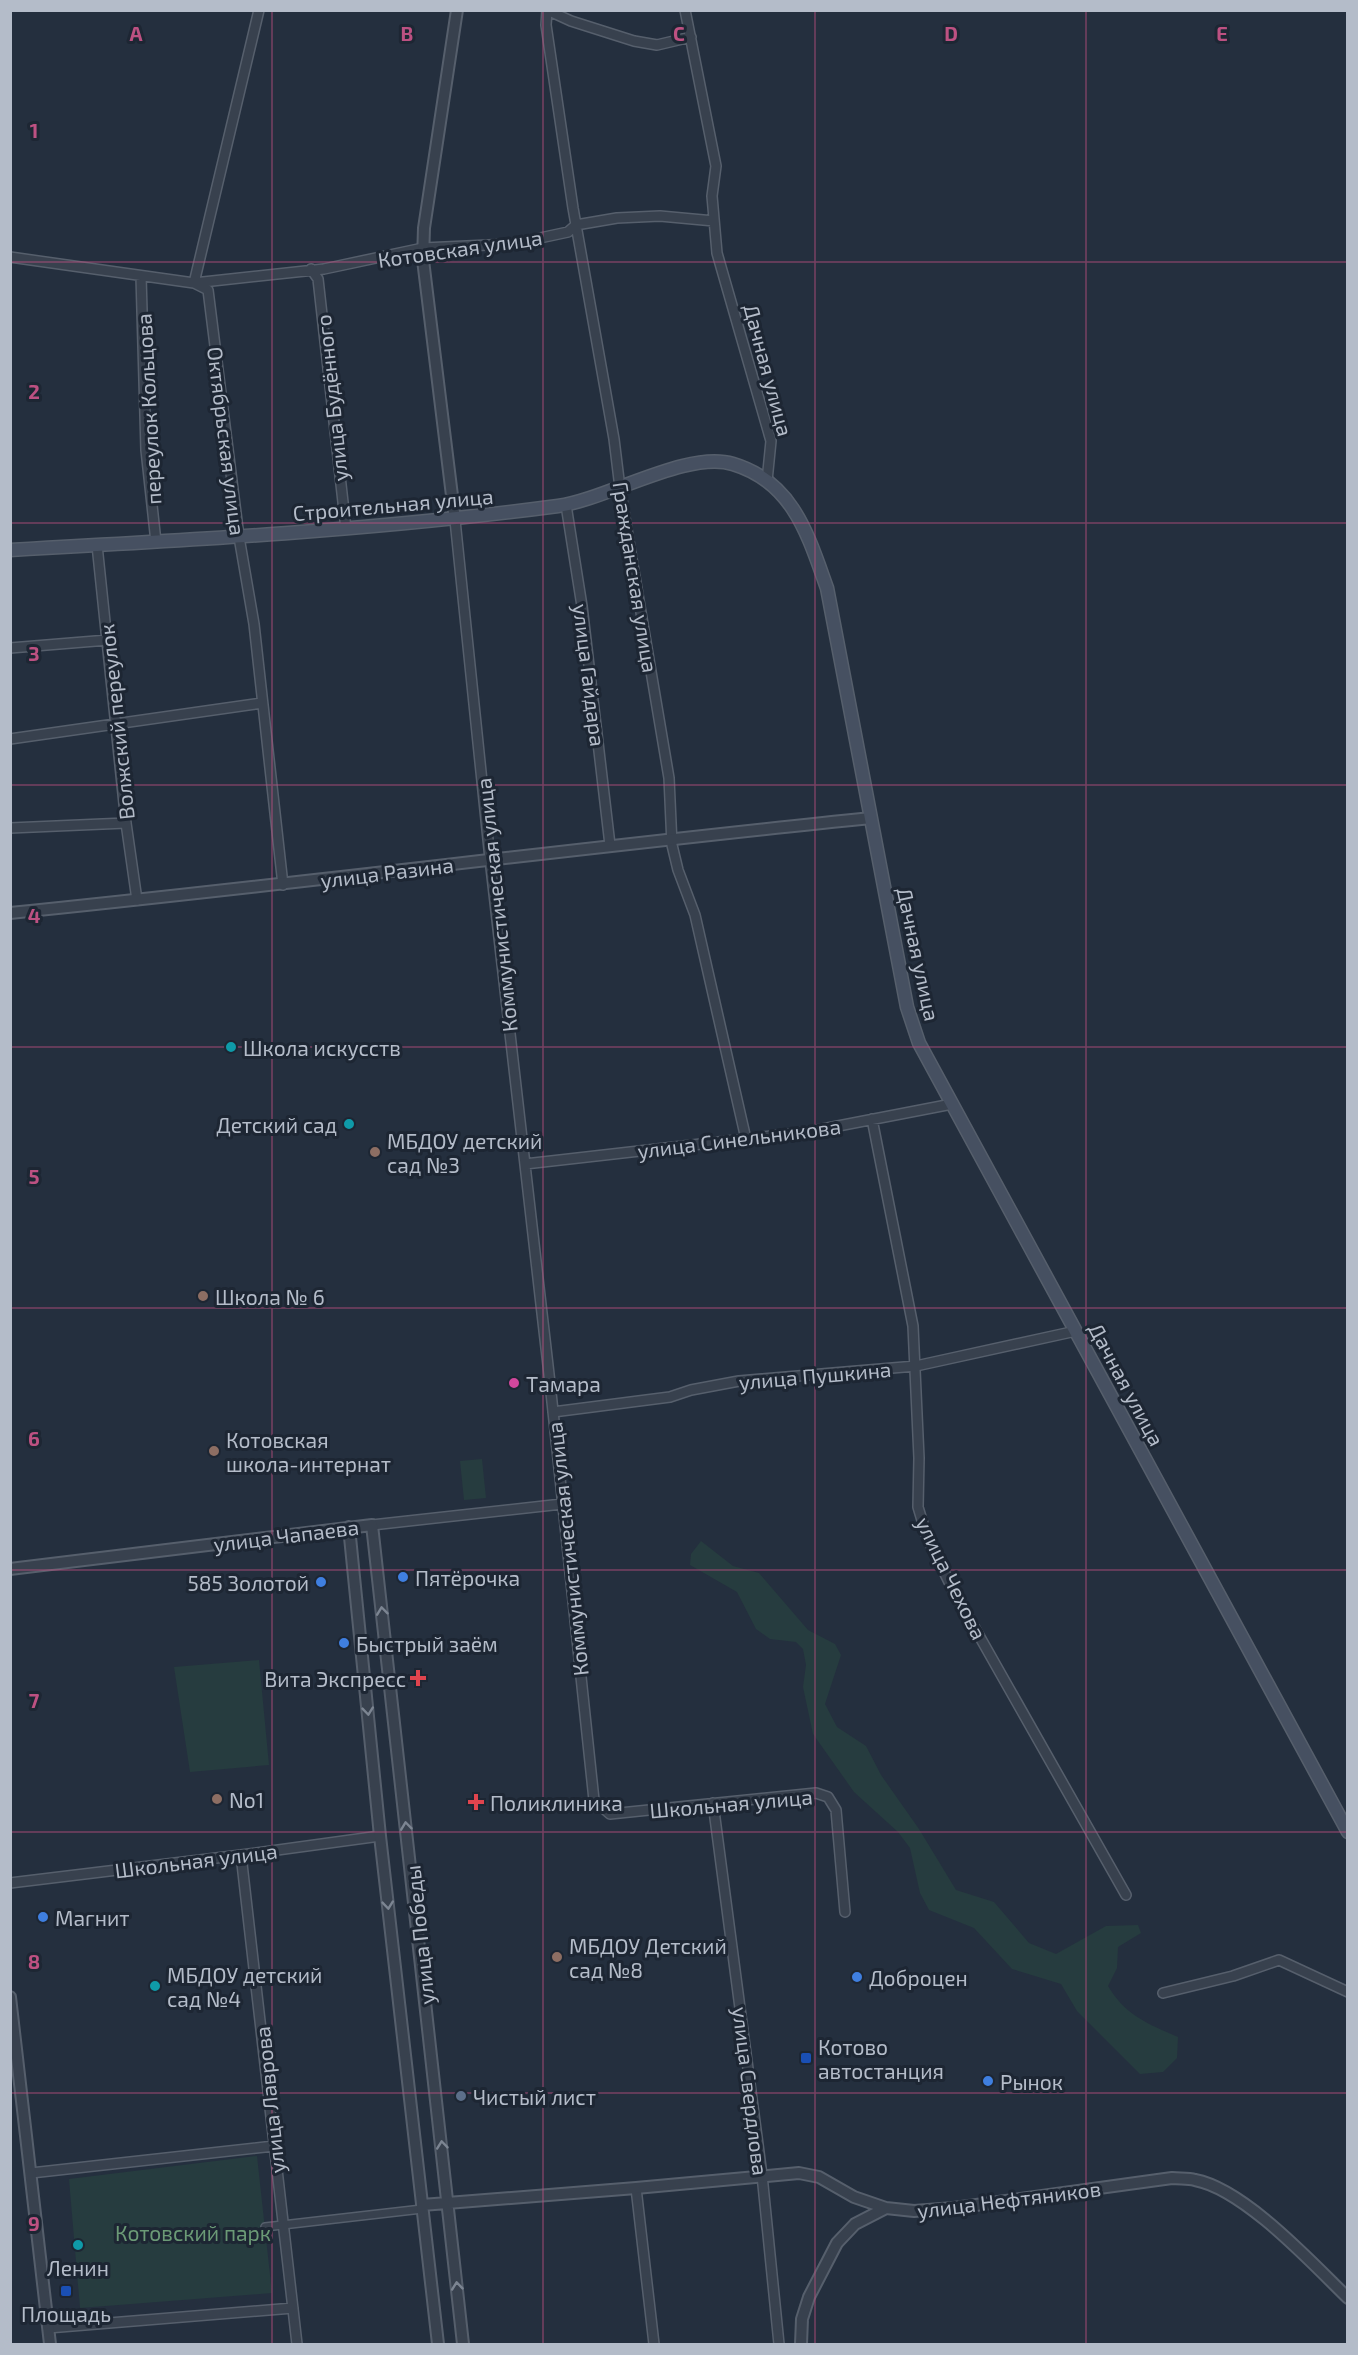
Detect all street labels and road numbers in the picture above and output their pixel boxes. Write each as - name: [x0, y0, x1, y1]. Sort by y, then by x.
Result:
- street label: Котовская улица: [376, 224, 544, 273]
- street label: Дачная улица: [738, 301, 799, 439]
- street label: переулок Кольцова: [131, 313, 166, 505]
- street label: улица Будённого: [310, 313, 353, 483]
- street label: Октябрьская улица: [202, 345, 251, 537]
- street label: Гражданская улица: [608, 480, 663, 675]
- street label: Строительная улица: [292, 483, 495, 526]
- street label: улица Гайдара: [568, 602, 611, 748]
- street label: Волжский переулок: [93, 623, 140, 821]
- street label: Коммунистическая улица: [470, 777, 523, 1033]
- street label: улица Разина: [319, 851, 455, 894]
- street label: Дачная улица: [892, 885, 945, 1023]
- street label: улица Синельникова: [636, 1113, 842, 1164]
- street label: Дачная улица: [1083, 1318, 1170, 1450]
- street label: улица Пушкина: [738, 1356, 892, 1395]
- street label: Коммунистическая улица: [541, 1421, 594, 1677]
- street label: улица Чехова: [911, 1512, 993, 1644]
- street label: улица Чапаева: [212, 1514, 360, 1557]
- street label: Школьная улица: [648, 1783, 814, 1824]
- street label: Школьная улица: [113, 1838, 279, 1883]
- street label: улица Победы: [399, 1864, 440, 2006]
- street label: улица Свердлова: [727, 2005, 774, 2177]
- street label: улица Лаврова: [249, 2025, 290, 2175]
- street label: улица Нефтяников: [916, 2175, 1102, 2224]

